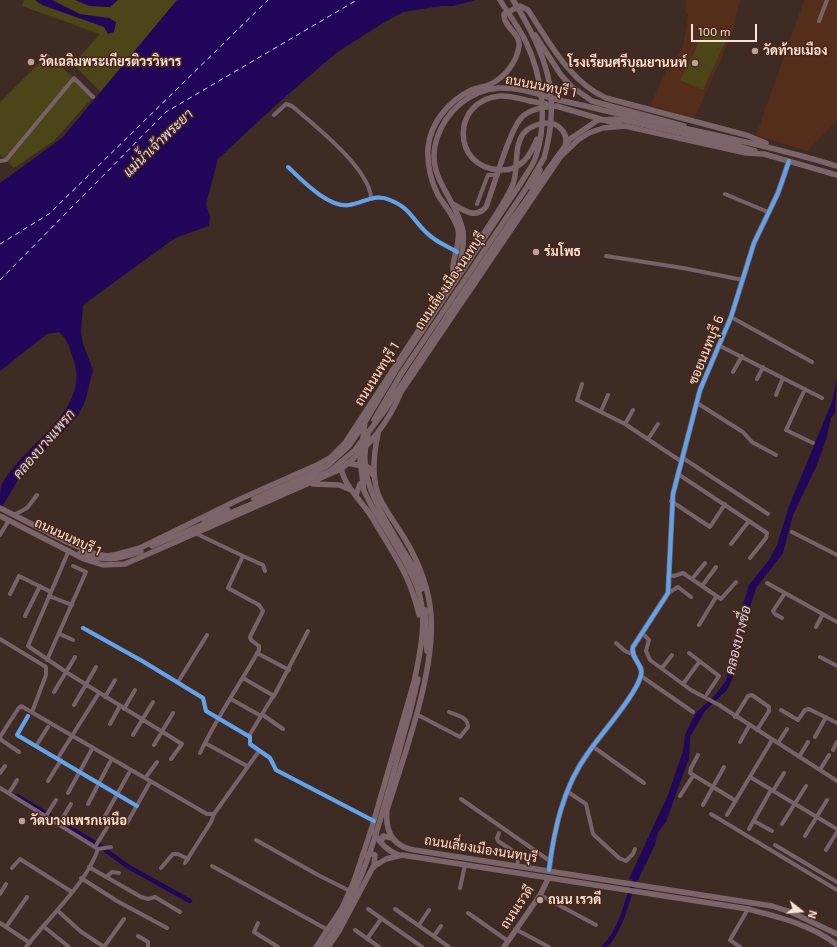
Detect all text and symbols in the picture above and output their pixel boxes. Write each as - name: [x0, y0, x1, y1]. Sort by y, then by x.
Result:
- scale bar: [693, 16, 759, 42]
- text: 100 m: [698, 24, 730, 38]
- place label: วัดท้ายเมือง: [763, 43, 828, 59]
- marker: วัดท้ายเมือง: [750, 46, 760, 56]
- place label: วัดเฉลิมพระเกียรติวรวิหาร: [39, 54, 181, 70]
- place label: โรงเรียนศรีบุณยานนท์: [568, 55, 687, 71]
- marker: วัดเฉลิมพระเกียรติวรวิหาร: [26, 57, 36, 67]
- marker: โรงเรียนศรีบุณยานนท์: [690, 58, 700, 68]
- street label: ถนนนนทบุรี 1: [504, 71, 578, 101]
- water label: แม่น้ำเจ้าพระยา: [120, 106, 196, 180]
- street label: ถนนเลี่ยงเมืองนนทบุรี: [412, 229, 488, 333]
- place label: ร่มโพธ: [544, 244, 581, 260]
- marker: ร่มโพธ: [531, 247, 541, 257]
- street label: ซอยนนทบุรี 6: [685, 313, 727, 387]
- street label: ถนนนนทบุรี 1: [351, 339, 403, 409]
- water label: คลองบางแพรก: [9, 406, 79, 482]
- street label: ถนนนนทบุรี 1: [32, 515, 104, 559]
- water label: คลองบางซื่อ: [721, 604, 755, 676]
- place label: วัดบางแพรกเหนือ: [30, 813, 127, 829]
- marker: วัดบางแพรกเหนือ: [17, 816, 27, 826]
- street label: ถนนเลี่ยงเมืองนนทบุรี: [423, 832, 539, 866]
- street label: ถนนเรวดี: [497, 882, 537, 932]
- north arrow: [781, 891, 821, 931]
- place label: ถนน เรวดี: [548, 892, 601, 908]
- marker: ถนน เรวดี: [535, 895, 545, 905]
- text: N: [806, 909, 820, 920]

